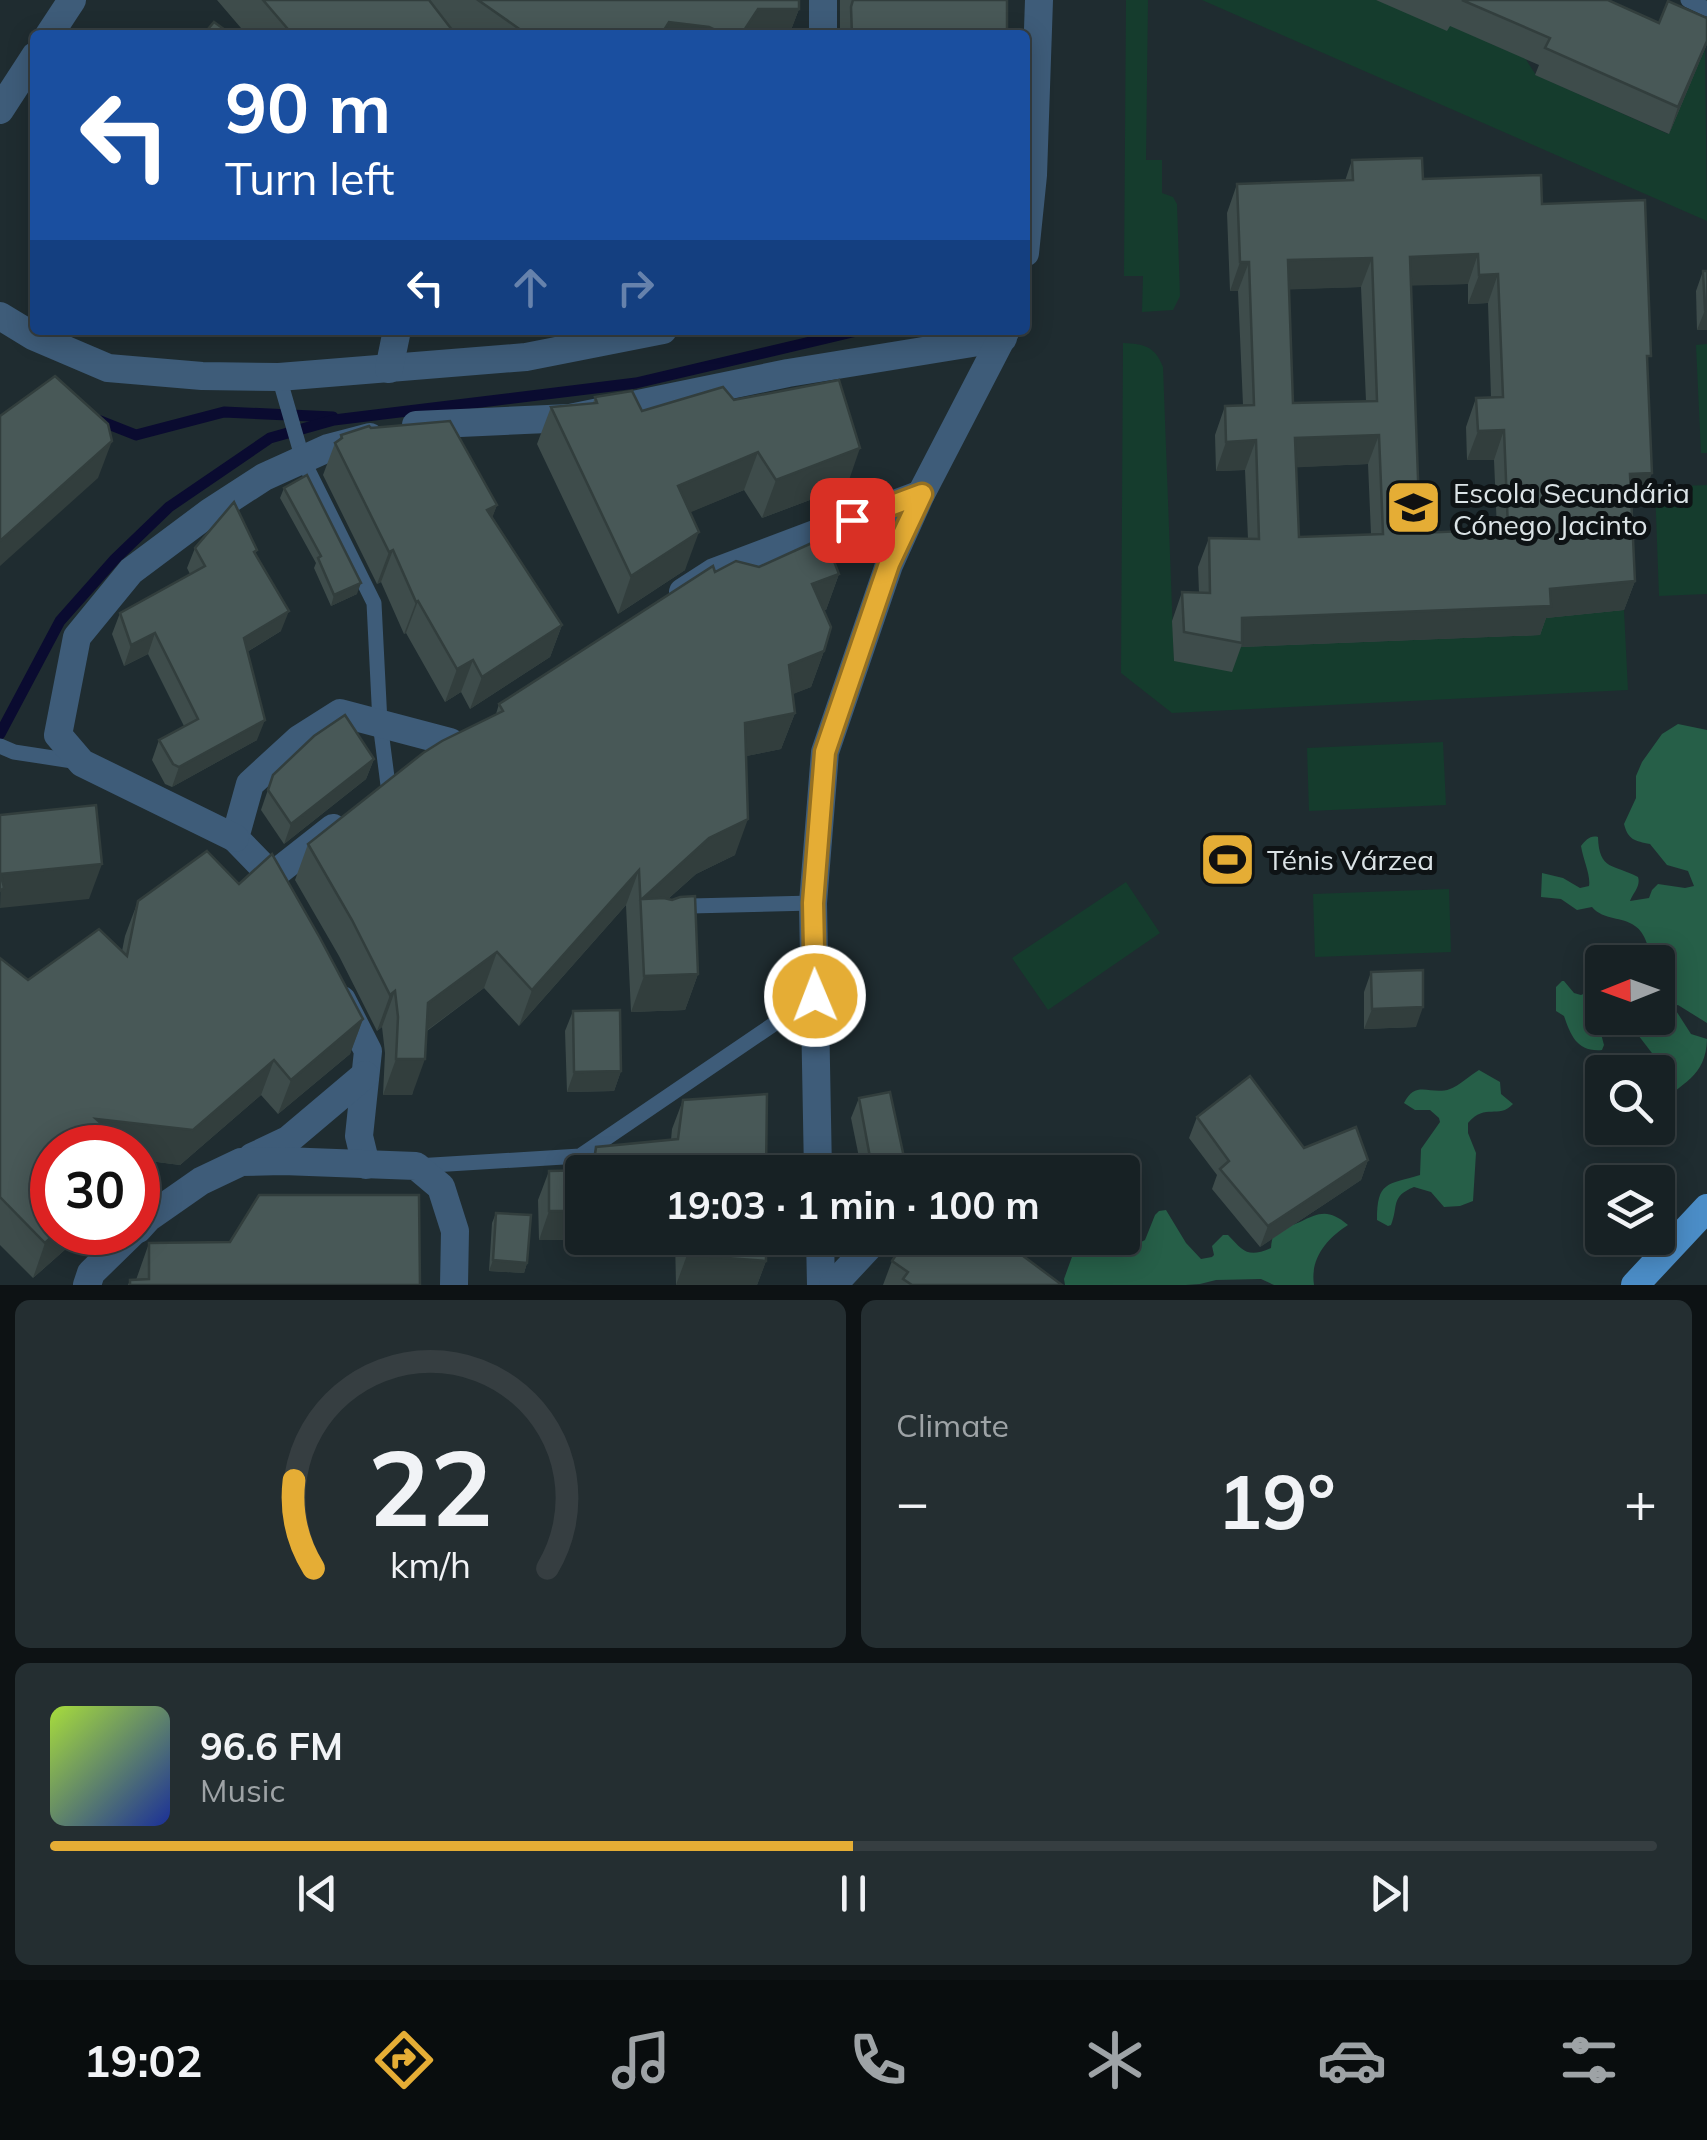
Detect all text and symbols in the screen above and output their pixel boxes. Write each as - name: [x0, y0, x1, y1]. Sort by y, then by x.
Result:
- text: 90 m: [225, 63, 391, 151]
- icon: left: [60, 70, 190, 200]
- text: Turn left: [225, 150, 394, 206]
- icon: left: [398, 260, 453, 315]
- icon: ahead: [503, 260, 558, 315]
- icon: right: [608, 260, 663, 315]
- place label: Escola Secundária Cónego Jacinto: [1453, 475, 1690, 542]
- pin: [810, 478, 895, 563]
- school or university icon: Escola Secundária Cónego Jacinto: [1384, 478, 1444, 538]
- icon: arrive: [825, 493, 880, 548]
- sports icon: Ténis Várzea: [1198, 829, 1258, 889]
- place label: Ténis Várzea: [1267, 842, 1434, 877]
- position arrow: [763, 944, 867, 1048]
- north arrow: [1585, 945, 1675, 1035]
- map controls: [1585, 945, 1675, 1255]
- button: search: [1585, 1055, 1675, 1145]
- speed limit sign: 30: [30, 1125, 160, 1255]
- button: layers: [1585, 1165, 1675, 1255]
- text: 19:03 · 1 min · 100 m: [665, 1181, 1040, 1229]
- text: Climate: [896, 1405, 1009, 1445]
- text: 22: [368, 1421, 493, 1552]
- text: 19°: [1217, 1454, 1336, 1548]
- text: −: [896, 1467, 929, 1536]
- text: +: [1624, 1467, 1657, 1536]
- text: km/h: [390, 1542, 471, 1587]
- text: 96.6 FM: [200, 1722, 343, 1770]
- text: Music: [200, 1770, 285, 1810]
- icon: previous: [290, 1866, 345, 1921]
- icon: pause: [826, 1866, 881, 1921]
- icon: next: [1362, 1866, 1417, 1921]
- icon: directions: [369, 2025, 439, 2095]
- icon: music: [606, 2025, 676, 2095]
- icon: phone: [843, 2025, 913, 2095]
- icon: climate: [1080, 2025, 1150, 2095]
- icon: car: [1317, 2025, 1387, 2095]
- icon: filters: [1554, 2025, 1624, 2095]
- text: 19:02: [83, 2032, 203, 2088]

